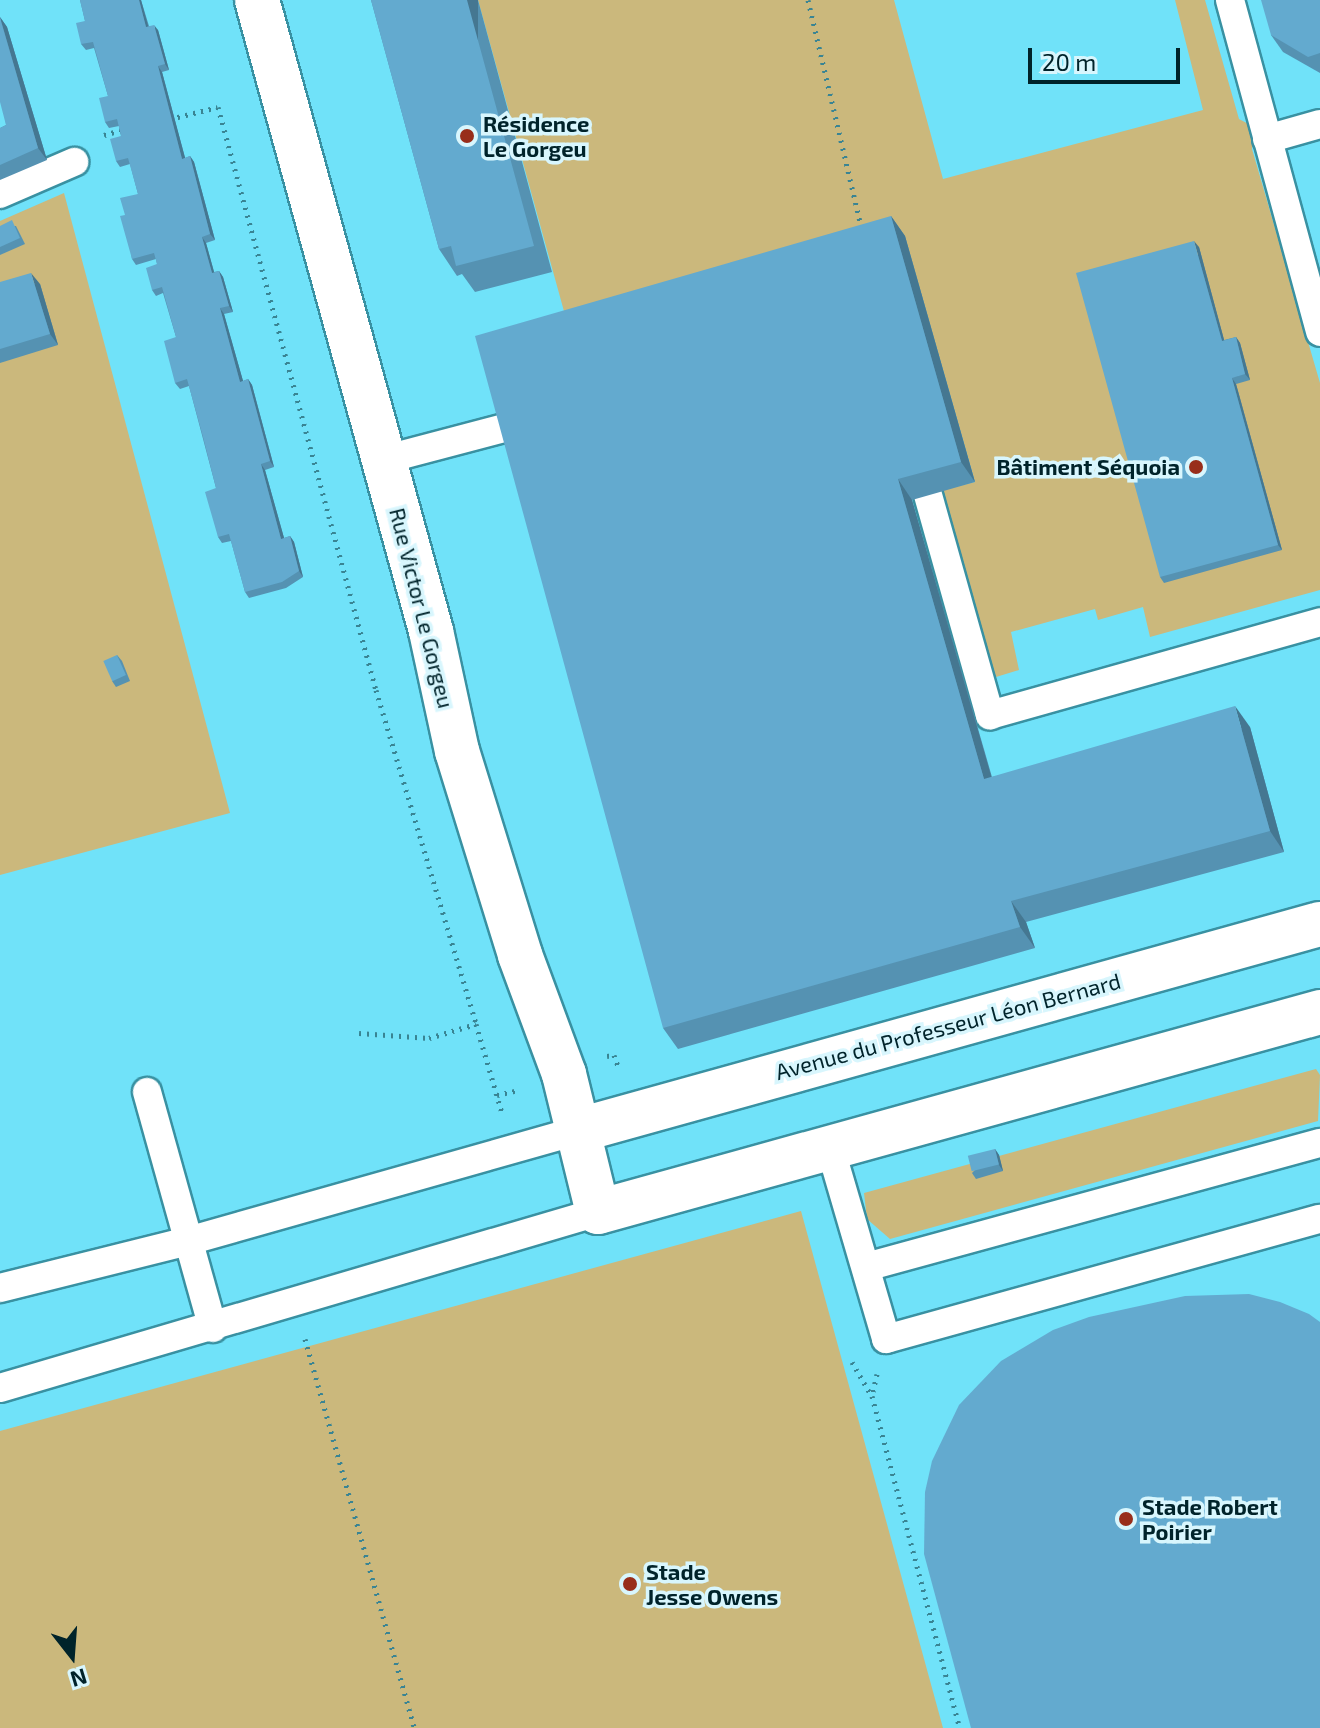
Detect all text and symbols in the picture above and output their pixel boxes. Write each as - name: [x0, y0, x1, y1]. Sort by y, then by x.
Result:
- scale bar: [1032, 32, 1184, 82]
- text: 20 m: [1042, 47, 1096, 76]
- place label: Résidence Le Gorgeu: [483, 110, 590, 162]
- marker: Résidence Le Gorgeu: [458, 127, 476, 145]
- place label: Bâtiment Séquoia: [996, 454, 1180, 480]
- marker: Bâtiment Séquoia: [1187, 458, 1205, 476]
- street label: Rue Victor Le Gorgeu: [384, 505, 460, 711]
- street label: Avenue du Professeur Léon Bernard: [772, 967, 1124, 1085]
- place label: Stade Robert Poirier: [1142, 1493, 1278, 1544]
- marker: Stade Robert Poirier: [1117, 1510, 1135, 1528]
- place label: Stade Jesse Owens: [646, 1558, 778, 1610]
- marker: Stade Jesse Owens: [621, 1575, 639, 1593]
- north arrow: [32, 1616, 112, 1696]
- text: N: [68, 1664, 90, 1694]

